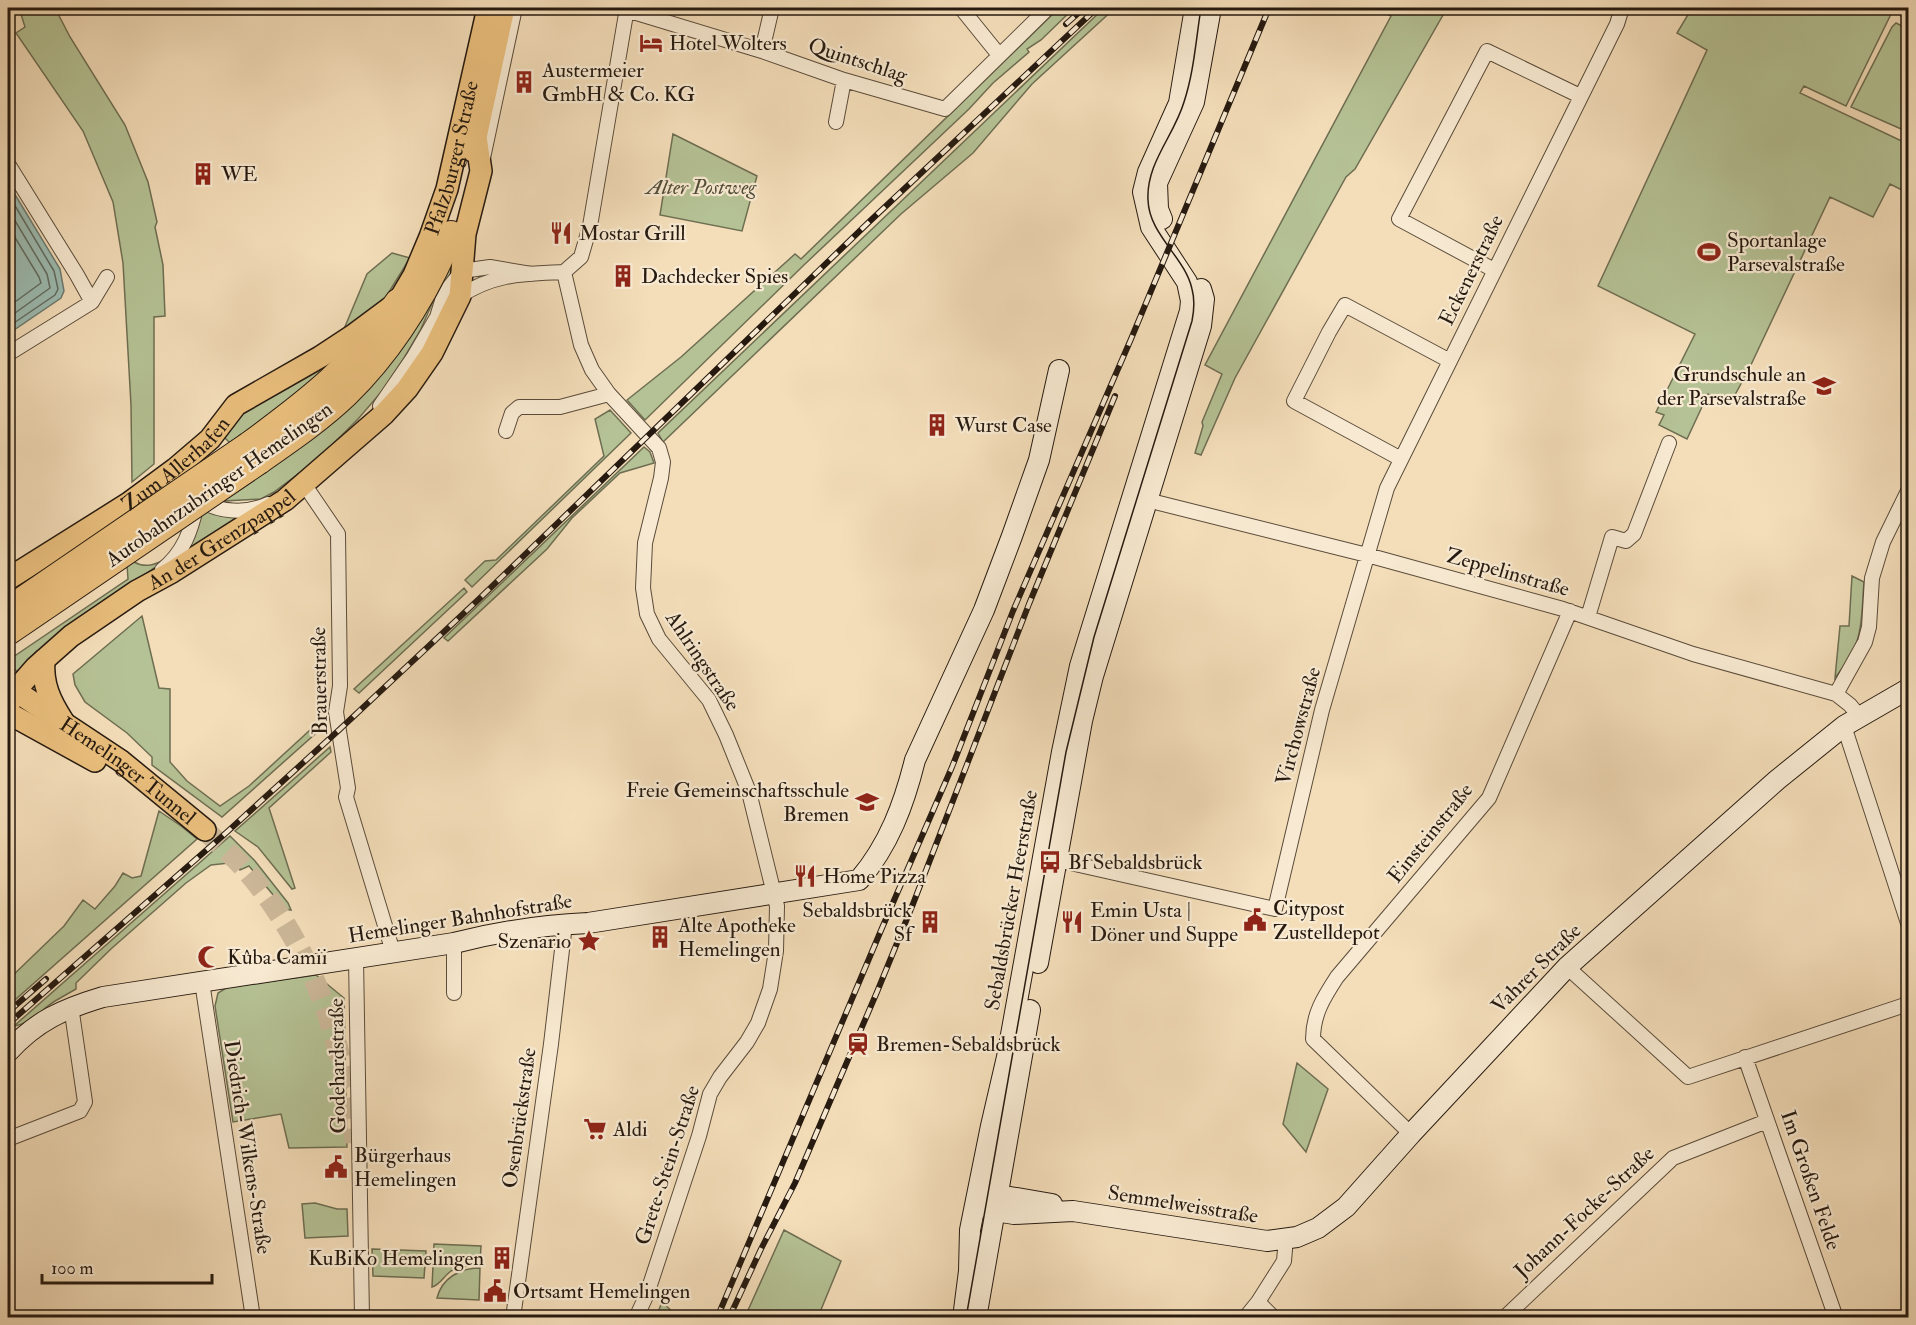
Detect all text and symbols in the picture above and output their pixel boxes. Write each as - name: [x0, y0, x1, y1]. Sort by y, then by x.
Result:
- hotel icon: Hotel Wolters: [638, 30, 664, 56]
- place label: Hotel Wolters: [669, 30, 787, 57]
- street label: Quintschlag: [805, 32, 911, 89]
- place label: Austermeier GmbH & Co. KG: [541, 57, 695, 108]
- building icon: Austermeier GmbH & Co. KG: [511, 69, 537, 95]
- street label: Pfalzburger Straße: [419, 78, 485, 239]
- building icon: WE: [190, 161, 216, 187]
- place label: WE: [220, 161, 258, 188]
- park label: Alter Postweg: [644, 174, 757, 201]
- street label: Eckenerstraße: [1433, 210, 1510, 330]
- restaurant icon: Mostar Grill: [548, 220, 574, 246]
- place label: Mostar Grill: [579, 220, 686, 247]
- place label: Sportanlage Parsevalstraße: [1727, 227, 1845, 278]
- sports icon: Sportanlage Parsevalstraße: [1696, 239, 1722, 265]
- building icon: Dachdecker Spies: [610, 263, 636, 289]
- place label: Dachdecker Spies: [641, 263, 788, 290]
- place label: Grundschule an der Parsevalstraße: [1657, 361, 1806, 412]
- school or university icon: Grundschule an der Parsevalstraße: [1811, 373, 1837, 399]
- street label: Autobahnzubringer Hemelingen: [100, 396, 338, 574]
- street label: Zum Allerhafen: [117, 411, 236, 518]
- building icon: Wurst Case: [924, 412, 950, 438]
- place label: Wurst Case: [954, 412, 1052, 439]
- street label: An der Grenzpappel: [142, 483, 302, 597]
- street label: Zeppelinstraße: [1443, 542, 1573, 603]
- street label: Ahlringstraße: [659, 605, 746, 717]
- street label: Brauerstraße: [305, 626, 334, 735]
- street label: Virchowstraße: [1270, 664, 1327, 788]
- street label: Hemelinger Tunnel: [54, 711, 202, 832]
- place label: Freie Gemeinschaftsschule Bremen: [626, 777, 849, 828]
- street label: Einsteinstraße: [1382, 778, 1479, 889]
- street label: Sebaldsbrücker Heerstraße: [979, 788, 1044, 1012]
- school or university icon: Freie Gemeinschaftsschule Bremen: [854, 789, 880, 815]
- bus stop icon: Bf Sebaldsbrück: [1037, 849, 1063, 875]
- place label: Bf Sebaldsbrück: [1068, 849, 1203, 876]
- restaurant icon: Home Pizza: [792, 863, 818, 889]
- place label: Home Pizza: [823, 863, 927, 890]
- street label: Hemelinger Bahnhofstraße: [346, 887, 574, 950]
- place label: Citypost Zustelldepot: [1273, 895, 1380, 946]
- place label: Sebaldsbrück Sf: [802, 897, 915, 948]
- place label: Emin Usta | Döner und Suppe: [1090, 897, 1238, 948]
- public building icon: Citypost Zustelldepot: [1242, 907, 1268, 933]
- building icon: Sebaldsbrück Sf: [917, 909, 943, 935]
- restaurant icon: Emin Usta | Döner und Suppe: [1059, 909, 1085, 935]
- place label: Alte Apotheke Hemelingen: [677, 912, 796, 963]
- street label: Vahrer Straße: [1486, 917, 1587, 1019]
- building icon: Alte Apotheke Hemelingen: [647, 924, 673, 950]
- place label: Szenario: [498, 928, 571, 955]
- place icon: Szenario: [576, 928, 602, 954]
- mosque icon: Kûba Camii: [196, 944, 222, 970]
- place label: Kûba Camii: [227, 944, 328, 971]
- street label: Godehardstraße: [323, 998, 352, 1134]
- station icon: Bremen-Sebaldsbrück: [845, 1031, 871, 1057]
- place label: Bremen-Sebaldsbrück: [876, 1031, 1061, 1058]
- street label: Diedrich-Wilkens-Straße: [217, 1038, 278, 1256]
- street label: Osenbrückstraße: [496, 1046, 543, 1190]
- street label: Grete-Stein-Straße: [629, 1082, 706, 1248]
- street label: Im Großen Felde: [1774, 1107, 1847, 1254]
- supermarket icon: Aldi: [582, 1116, 608, 1142]
- place label: Aldi: [612, 1116, 648, 1143]
- street label: Johann-Focke-Straße: [1508, 1140, 1660, 1285]
- place label: Bürgerhaus Hemelingen: [354, 1142, 457, 1193]
- public building icon: Bürgerhaus Hemelingen: [323, 1154, 349, 1180]
- street label: Semmelweisstraße: [1106, 1179, 1260, 1230]
- place label: KuBiKo Hemelingen: [308, 1245, 484, 1272]
- building icon: KuBiKo Hemelingen: [489, 1245, 515, 1271]
- scale bar: [42, 1247, 212, 1285]
- text: 100 m: [51, 1257, 94, 1280]
- public building icon: Ortsamt Hemelingen: [482, 1278, 508, 1304]
- place label: Ortsamt Hemelingen: [513, 1278, 691, 1305]

